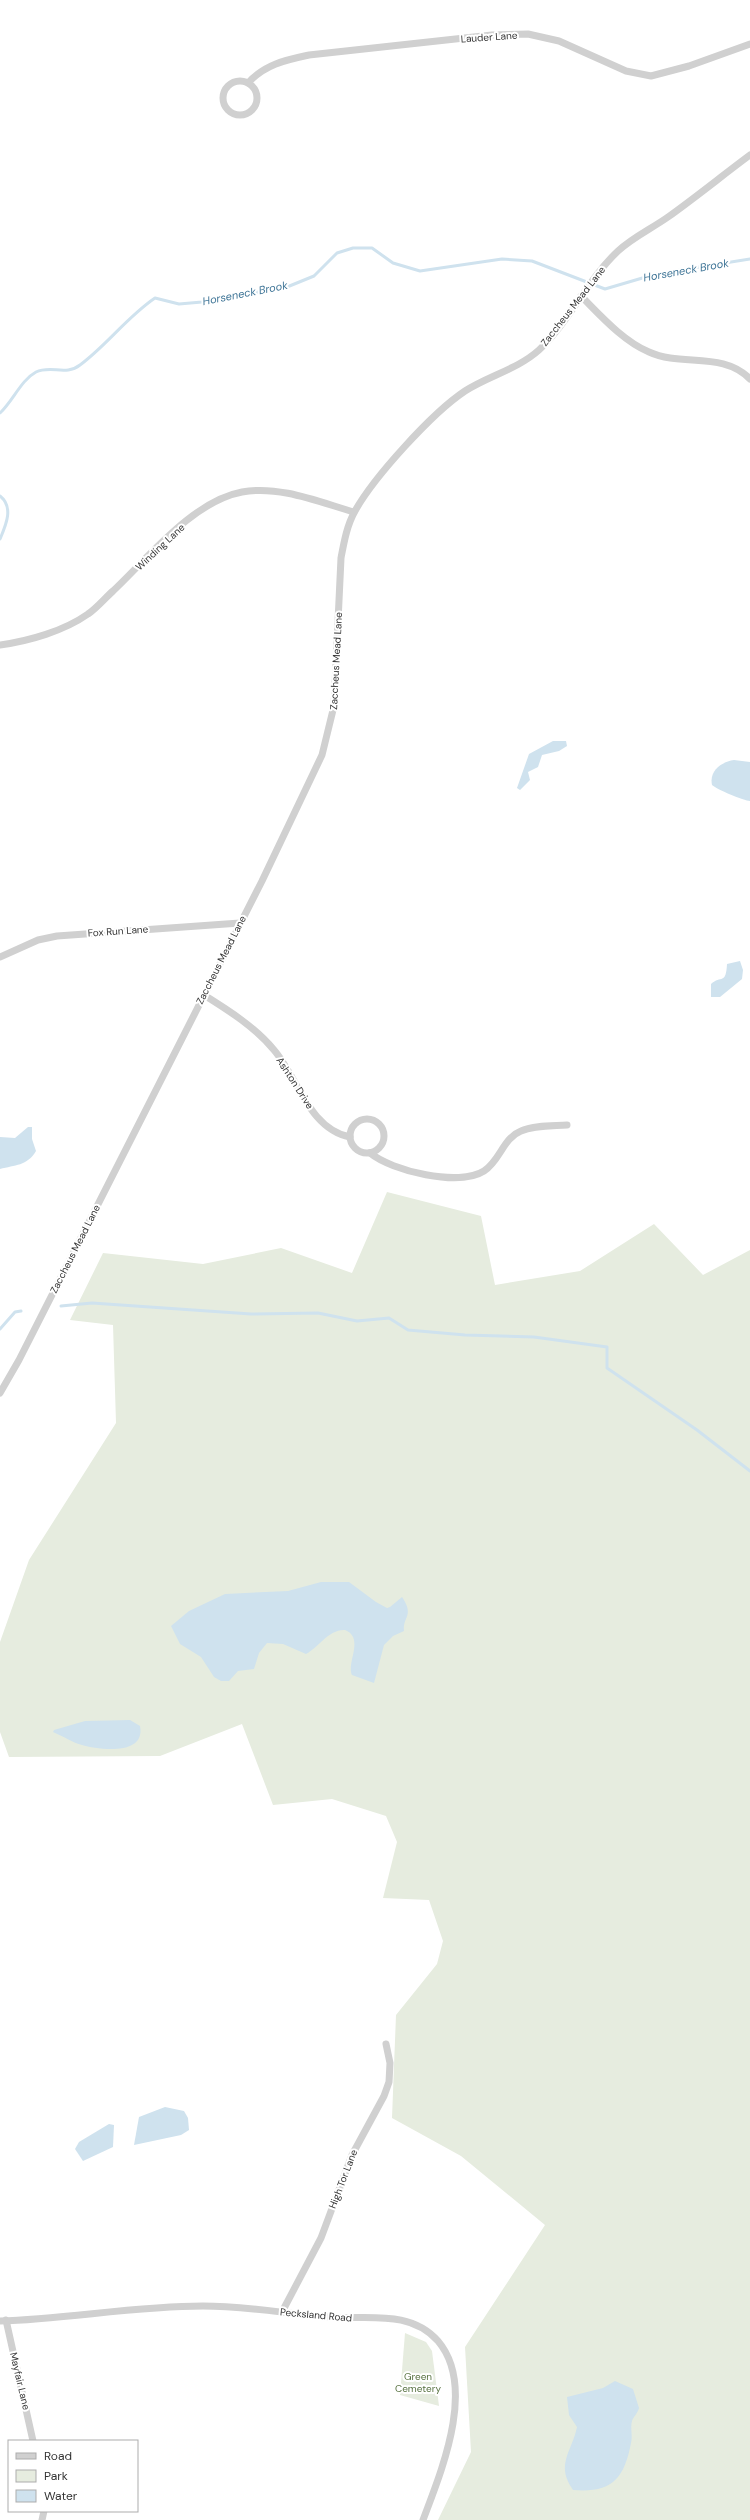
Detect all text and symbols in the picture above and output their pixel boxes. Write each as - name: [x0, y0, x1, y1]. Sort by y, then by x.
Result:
- street label: Lauder Lane: [460, 29, 518, 45]
- water label: Horseneck Brook: [642, 256, 730, 284]
- street label: Zaccheus Mead Lane: [538, 263, 608, 349]
- water label: Horseneck Brook: [201, 278, 289, 308]
- street label: Winding Lane: [133, 521, 188, 573]
- street label: Zaccheus Mead Lane: [327, 612, 345, 710]
- street label: Zaccheus Mead Lane: [193, 913, 249, 1006]
- street label: Fox Run Lane: [87, 922, 149, 940]
- street label: Ashton Drive: [273, 1055, 317, 1112]
- street label: Zaccheus Mead Lane: [47, 1202, 103, 1295]
- street label: High Tor Lane: [326, 2147, 360, 2210]
- street label: Pecksland Road: [279, 2305, 353, 2325]
- street label: Mayfair Lane: [7, 2351, 33, 2411]
- park label: Green Cemetery: [395, 2370, 441, 2395]
- legend: [8, 2440, 138, 2512]
- text: Road: [44, 2448, 72, 2464]
- text: Park: [44, 2468, 68, 2484]
- text: Water: [44, 2488, 78, 2504]

